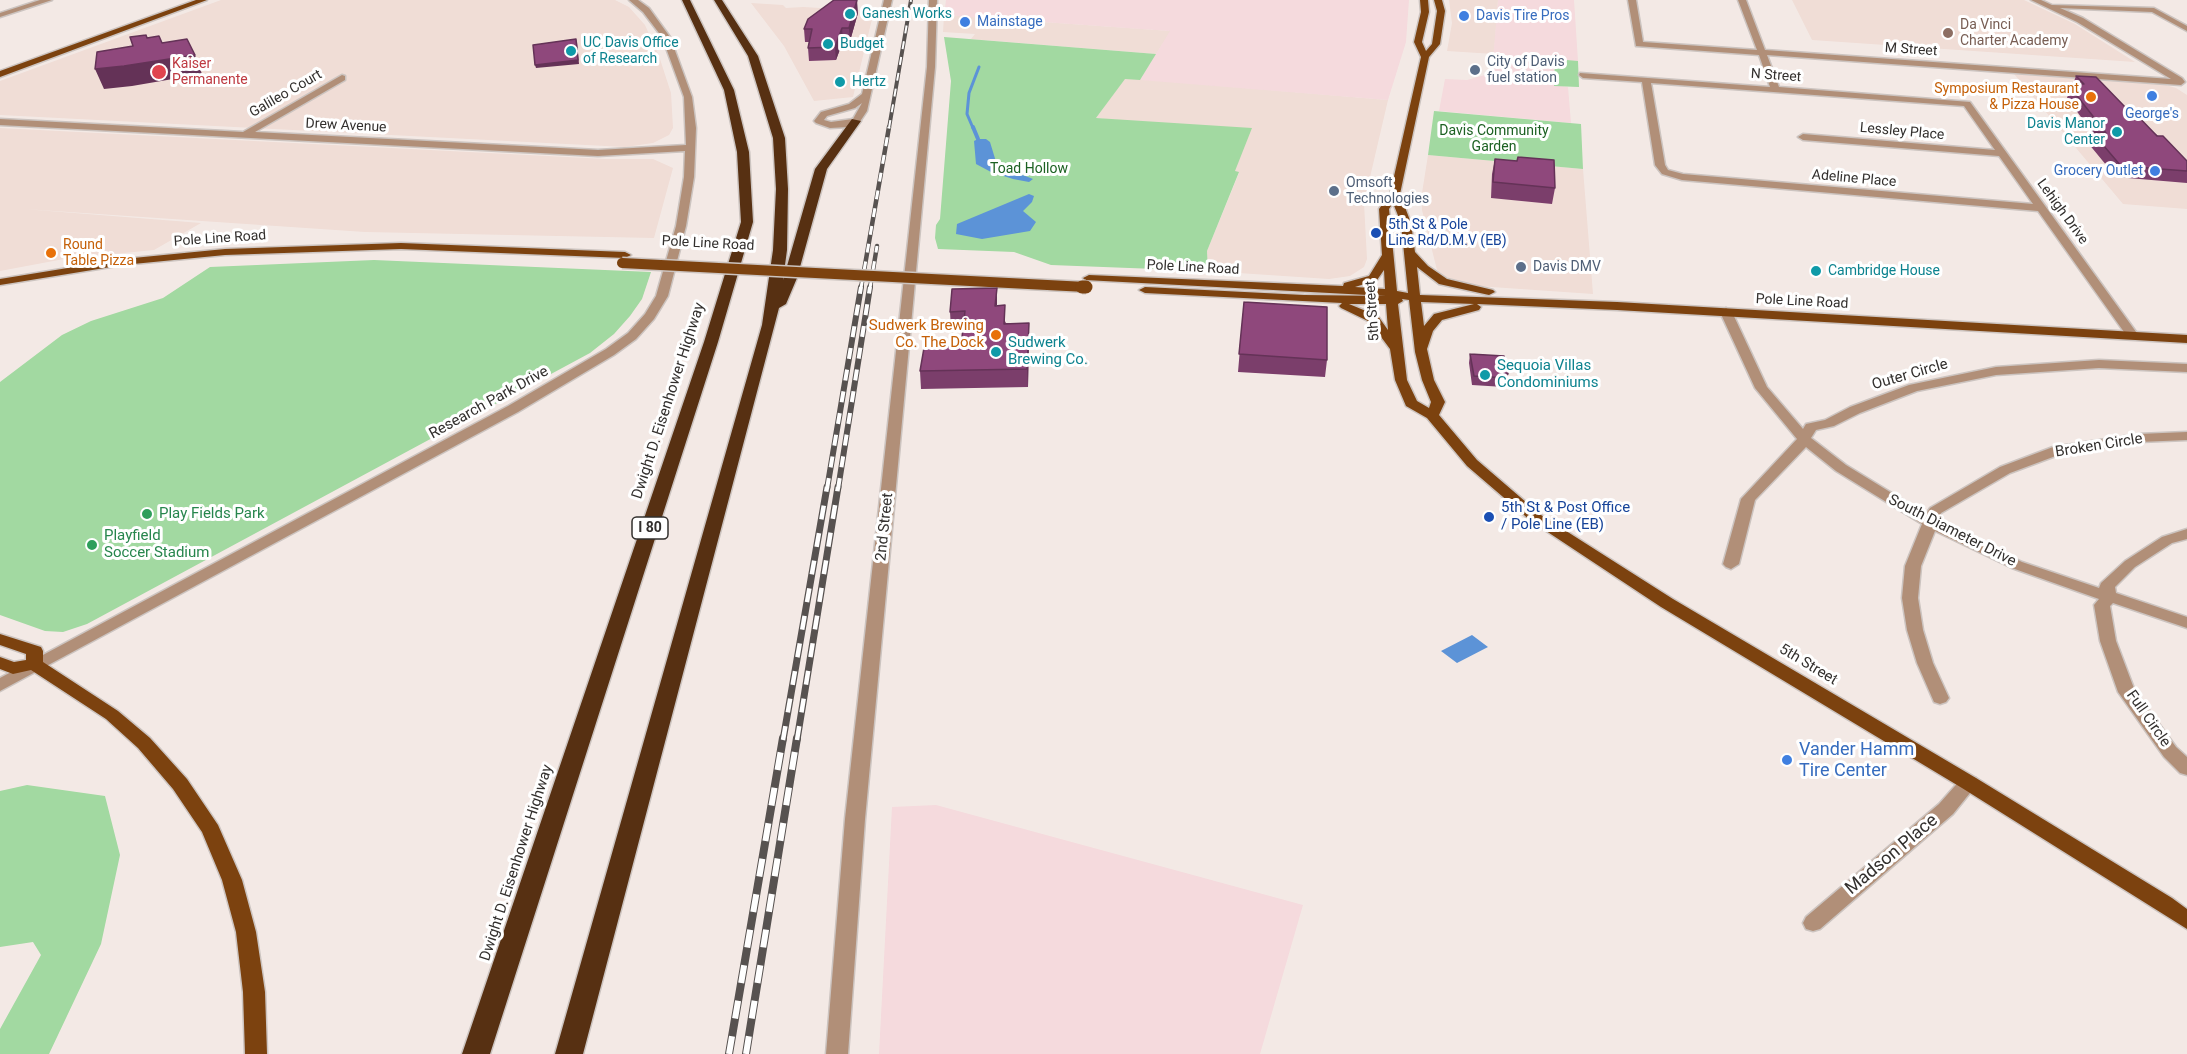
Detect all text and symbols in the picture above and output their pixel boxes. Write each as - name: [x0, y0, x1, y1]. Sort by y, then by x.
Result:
- place label: Ganesh Works: [862, 6, 952, 22]
- marker: Ganesh Works: [843, 7, 857, 21]
- place label: Davis Tire Pros: [1476, 8, 1570, 24]
- marker: Davis Tire Pros: [1457, 9, 1471, 23]
- place label: Mainstage: [977, 14, 1043, 30]
- marker: Mainstage: [958, 15, 972, 29]
- place label: Da Vinci Charter Academy: [1960, 17, 2068, 50]
- marker: Da Vinci Charter Academy: [1941, 26, 1955, 40]
- place label: UC Davis Office of Research: [583, 35, 679, 68]
- place label: Budget: [840, 36, 884, 52]
- marker: Budget: [821, 37, 835, 51]
- street label: M Street: [1884, 40, 1938, 60]
- marker: UC Davis Office of Research: [564, 44, 578, 58]
- place label: City of Davis fuel station: [1487, 54, 1565, 86]
- place label: Kaiser Permanente: [172, 56, 248, 88]
- marker: Kaiser Permanente: [150, 63, 168, 81]
- marker: City of Davis fuel station: [1468, 63, 1482, 77]
- street label: N Street: [1750, 66, 1802, 86]
- street label: Galileo Court: [247, 67, 325, 121]
- place label: Hertz: [852, 74, 886, 90]
- marker: Hertz: [833, 75, 847, 89]
- place label: Symposium Restaurant & Pizza House: [1934, 81, 2079, 114]
- marker: George's: [2145, 89, 2159, 103]
- marker: Symposium Restaurant & Pizza House: [2084, 90, 2098, 104]
- place label: George's: [2125, 106, 2179, 122]
- street label: Drew Avenue: [305, 115, 387, 137]
- place label: Davis Manor Center: [2027, 116, 2105, 148]
- street label: Lessley Place: [1859, 120, 1945, 144]
- park label: Davis Community Garden: [1439, 123, 1549, 156]
- marker: Davis Manor Center: [2110, 125, 2124, 139]
- park label: Toad Hollow: [990, 161, 1068, 177]
- place label: Grocery Outlet: [2054, 163, 2143, 179]
- marker: Grocery Outlet: [2148, 164, 2162, 178]
- street label: Adeline Place: [1811, 167, 1897, 191]
- place label: Omsoft Technologies: [1346, 175, 1429, 208]
- street label: Lehigh Drive: [2033, 176, 2091, 248]
- marker: Omsoft Technologies: [1327, 184, 1341, 198]
- place label: 5th St & Pole Line Rd/D.M.V (EB): [1388, 217, 1507, 250]
- marker: 5th St & Pole Line Rd/D.M.V (EB): [1369, 226, 1383, 240]
- street label: Pole Line Road: [173, 227, 267, 251]
- street label: Pole Line Road: [661, 233, 755, 255]
- place label: Round Table Pizza: [63, 237, 134, 270]
- marker: Round Table Pizza: [44, 246, 58, 260]
- street label: Pole Line Road: [1146, 257, 1240, 279]
- place label: Davis DMV: [1533, 259, 1601, 275]
- marker: Davis DMV: [1514, 260, 1528, 274]
- place label: Cambridge House: [1828, 263, 1940, 279]
- marker: Cambridge House: [1809, 264, 1823, 278]
- street label: 5th Street: [1363, 280, 1383, 342]
- street label: Pole Line Road: [1755, 291, 1849, 313]
- street label: Dwight D. Eisenhower Highway: [629, 301, 709, 501]
- place label: Sudwerk Brewing Co. The Dock: [869, 317, 984, 352]
- marker: Sudwerk Brewing Co. The Dock: [989, 328, 1003, 342]
- place label: Sudwerk Brewing Co.: [1008, 334, 1088, 369]
- marker: Sudwerk Brewing Co.: [989, 345, 1003, 359]
- street label: Outer Circle: [1870, 356, 1950, 394]
- place label: Sequoia Villas Condominiums: [1497, 357, 1599, 392]
- street label: Research Park Drive: [426, 363, 552, 443]
- marker: Sequoia Villas Condominiums: [1478, 368, 1492, 382]
- street label: Broken Circle: [2054, 430, 2144, 462]
- street label: South Diameter Drive: [1885, 491, 2019, 571]
- street label: 2nd Street: [872, 492, 898, 562]
- place label: 5th St & Post Office / Pole Line (EB): [1501, 499, 1630, 534]
- place label: Play Fields Park: [159, 505, 265, 523]
- marker: Play Fields Park: [140, 507, 154, 521]
- marker: 5th St & Post Office / Pole Line (EB): [1482, 510, 1496, 524]
- road number: I 80: [632, 517, 668, 539]
- place label: Playfield Soccer Stadium: [104, 527, 209, 562]
- marker: Playfield Soccer Stadium: [85, 538, 99, 552]
- street label: 5th Street: [1776, 641, 1840, 689]
- street label: Full Circle: [2122, 687, 2174, 751]
- place label: Vander Hamm Tire Center: [1799, 739, 1914, 782]
- marker: Vander Hamm Tire Center: [1780, 753, 1794, 767]
- street label: Dwight D. Eisenhower Highway: [477, 763, 557, 963]
- street label: Madson Place: [1841, 810, 1943, 900]

